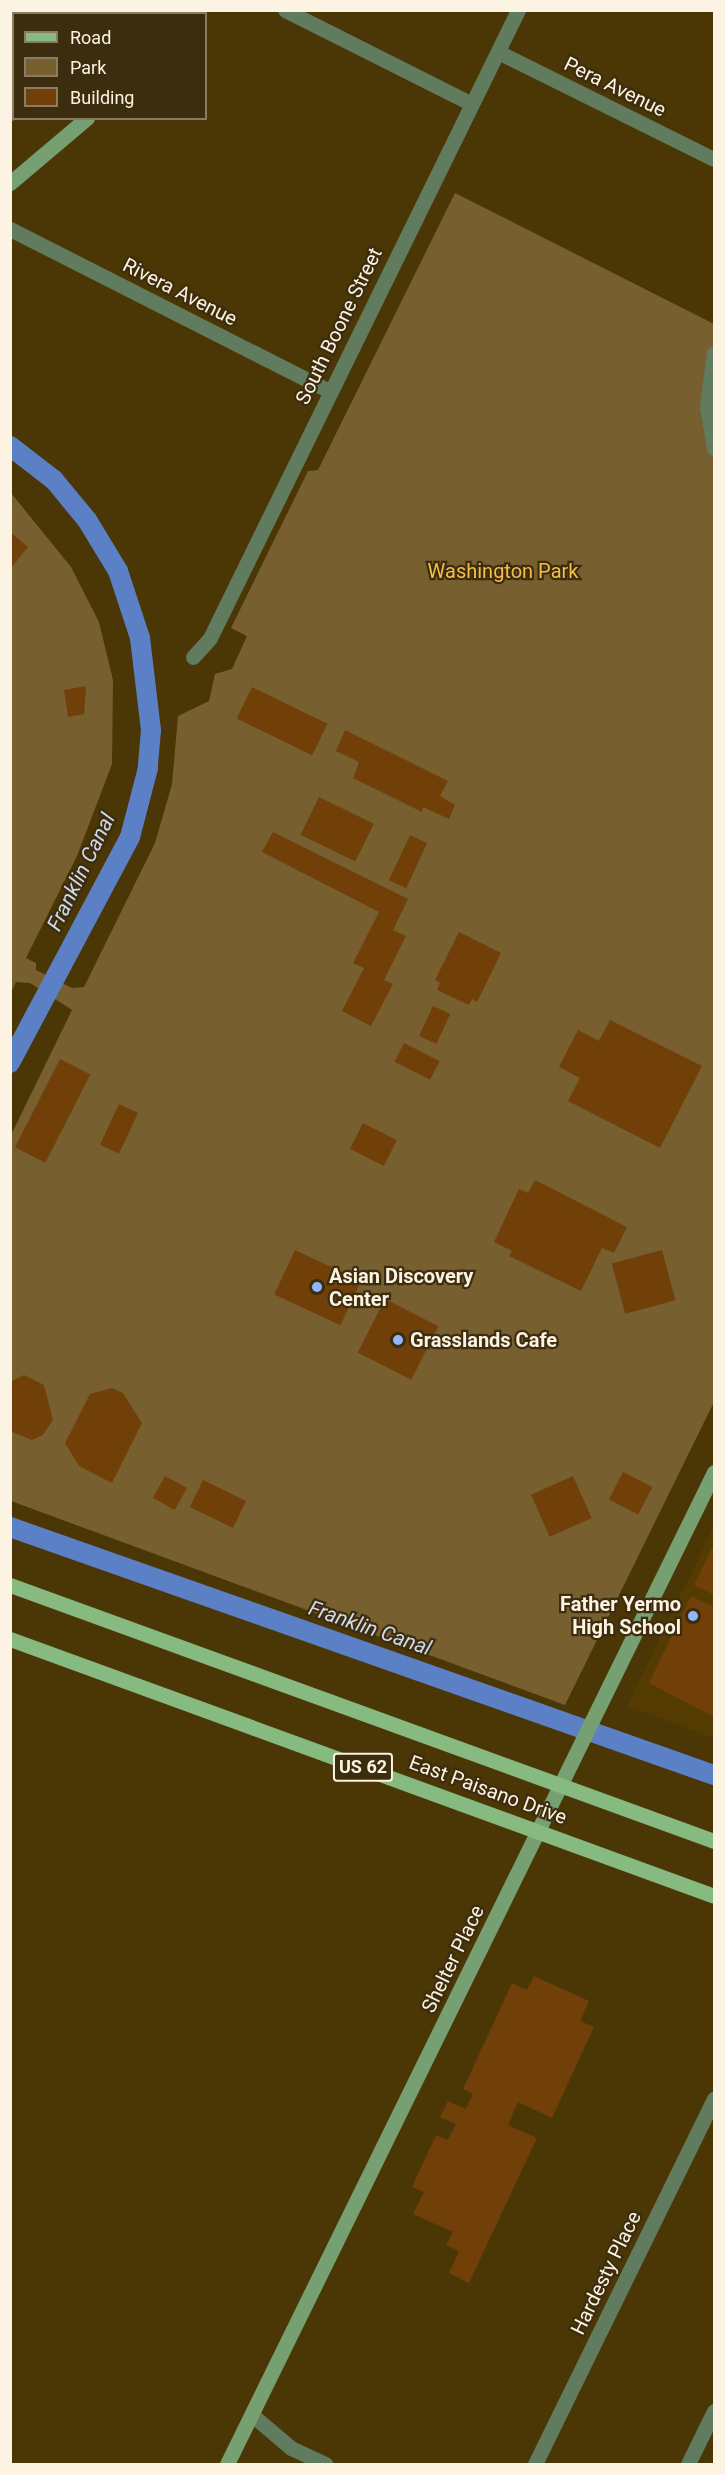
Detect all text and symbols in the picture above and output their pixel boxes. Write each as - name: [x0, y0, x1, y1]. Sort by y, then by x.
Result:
- legend: [12, 12, 207, 120]
- text: Road: [70, 27, 111, 48]
- street label: Pera Avenue: [560, 52, 670, 122]
- text: Park: [70, 57, 106, 78]
- text: Building: [70, 87, 134, 108]
- street label: South Boone Street: [291, 244, 387, 408]
- street label: Rivera Avenue: [119, 253, 241, 331]
- park label: Washington Park: [428, 559, 578, 583]
- water label: Franklin Canal: [42, 809, 120, 935]
- place label: Asian Discovery Center: [329, 1264, 473, 1311]
- marker: Asian Discovery Center: [310, 1280, 324, 1294]
- place label: Grasslands Cafe: [410, 1328, 557, 1352]
- marker: Grasslands Cafe: [391, 1333, 405, 1347]
- place label: Father Yermo High School: [560, 1592, 681, 1639]
- water label: Franklin Canal: [305, 1595, 435, 1661]
- marker: Father Yermo High School: [686, 1609, 700, 1623]
- street label: East Paisano Drive: [406, 1750, 570, 1830]
- road number: US 62: [332, 1752, 394, 1782]
- street label: Shelter Place: [417, 1901, 489, 2017]
- street label: Hardesty Place: [566, 2207, 646, 2339]

